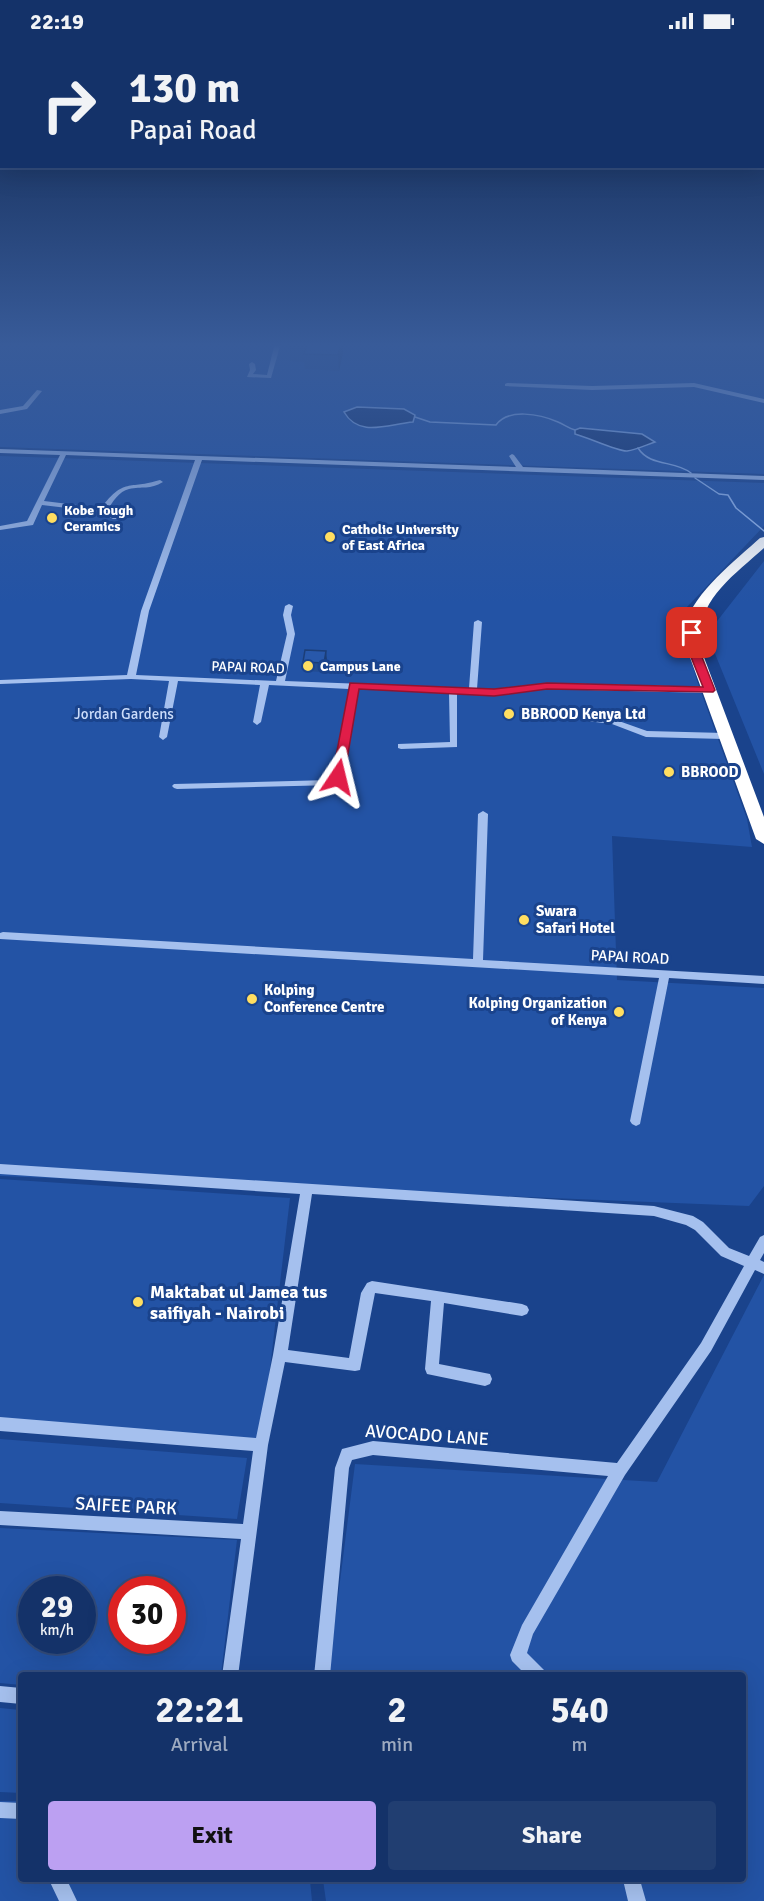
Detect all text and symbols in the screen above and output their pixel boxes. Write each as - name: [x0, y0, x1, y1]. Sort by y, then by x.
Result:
- text: 22:19: [30, 8, 84, 35]
- text: 130 m: [129, 63, 240, 114]
- icon: right: [30, 66, 108, 144]
- text: Papai Road: [129, 114, 257, 147]
- place label: Kobe Tough Ceramics: [64, 502, 134, 535]
- marker: Kobe Tough Ceramics: [45, 511, 59, 525]
- place label: Catholic University of East Africa: [342, 521, 459, 554]
- marker: Catholic University of East Africa: [323, 530, 337, 544]
- pin: [666, 607, 717, 658]
- icon: arrive: [675, 616, 708, 649]
- street label: PAPAI ROAD: [211, 658, 285, 677]
- place label: Campus Lane: [320, 658, 401, 675]
- marker: Campus Lane: [301, 659, 315, 673]
- park label: Jordan Gardens: [74, 705, 174, 723]
- place label: BBROOD Kenya Ltd: [521, 705, 646, 723]
- marker: BBROOD Kenya Ltd: [502, 707, 516, 721]
- position arrow: [306, 745, 370, 809]
- place label: BBROOD: [681, 763, 738, 781]
- marker: BBROOD: [662, 765, 676, 779]
- place label: Swara Safari Hotel: [536, 902, 615, 937]
- marker: Swara Safari Hotel: [517, 913, 531, 927]
- street label: PAPAI ROAD: [590, 946, 670, 968]
- place label: Kolping Conference Centre: [264, 981, 385, 1016]
- marker: Kolping Conference Centre: [245, 992, 259, 1006]
- place label: Kolping Organization of Kenya: [469, 994, 607, 1029]
- marker: Kolping Organization of Kenya: [612, 1005, 626, 1019]
- place label: Maktabat ul Jamea tus saifiyah - Nairobi: [150, 1281, 327, 1324]
- marker: Maktabat ul Jamea tus saifiyah - Nairobi: [131, 1295, 145, 1309]
- street label: AVOCADO LANE: [364, 1420, 490, 1450]
- street label: SAIFEE PARK: [75, 1492, 178, 1520]
- speed limit sign: 30: [108, 1576, 186, 1654]
- text: 29: [41, 1589, 73, 1626]
- text: km/h: [40, 1621, 74, 1639]
- text: 22:21: [155, 1688, 244, 1733]
- text: 2: [387, 1688, 407, 1733]
- text: 540: [550, 1688, 609, 1733]
- text: Arrival: [171, 1732, 228, 1757]
- text: min: [381, 1732, 413, 1757]
- text: m: [572, 1732, 588, 1757]
- button: Exit: [48, 1801, 376, 1870]
- button: Share: [388, 1801, 716, 1870]

